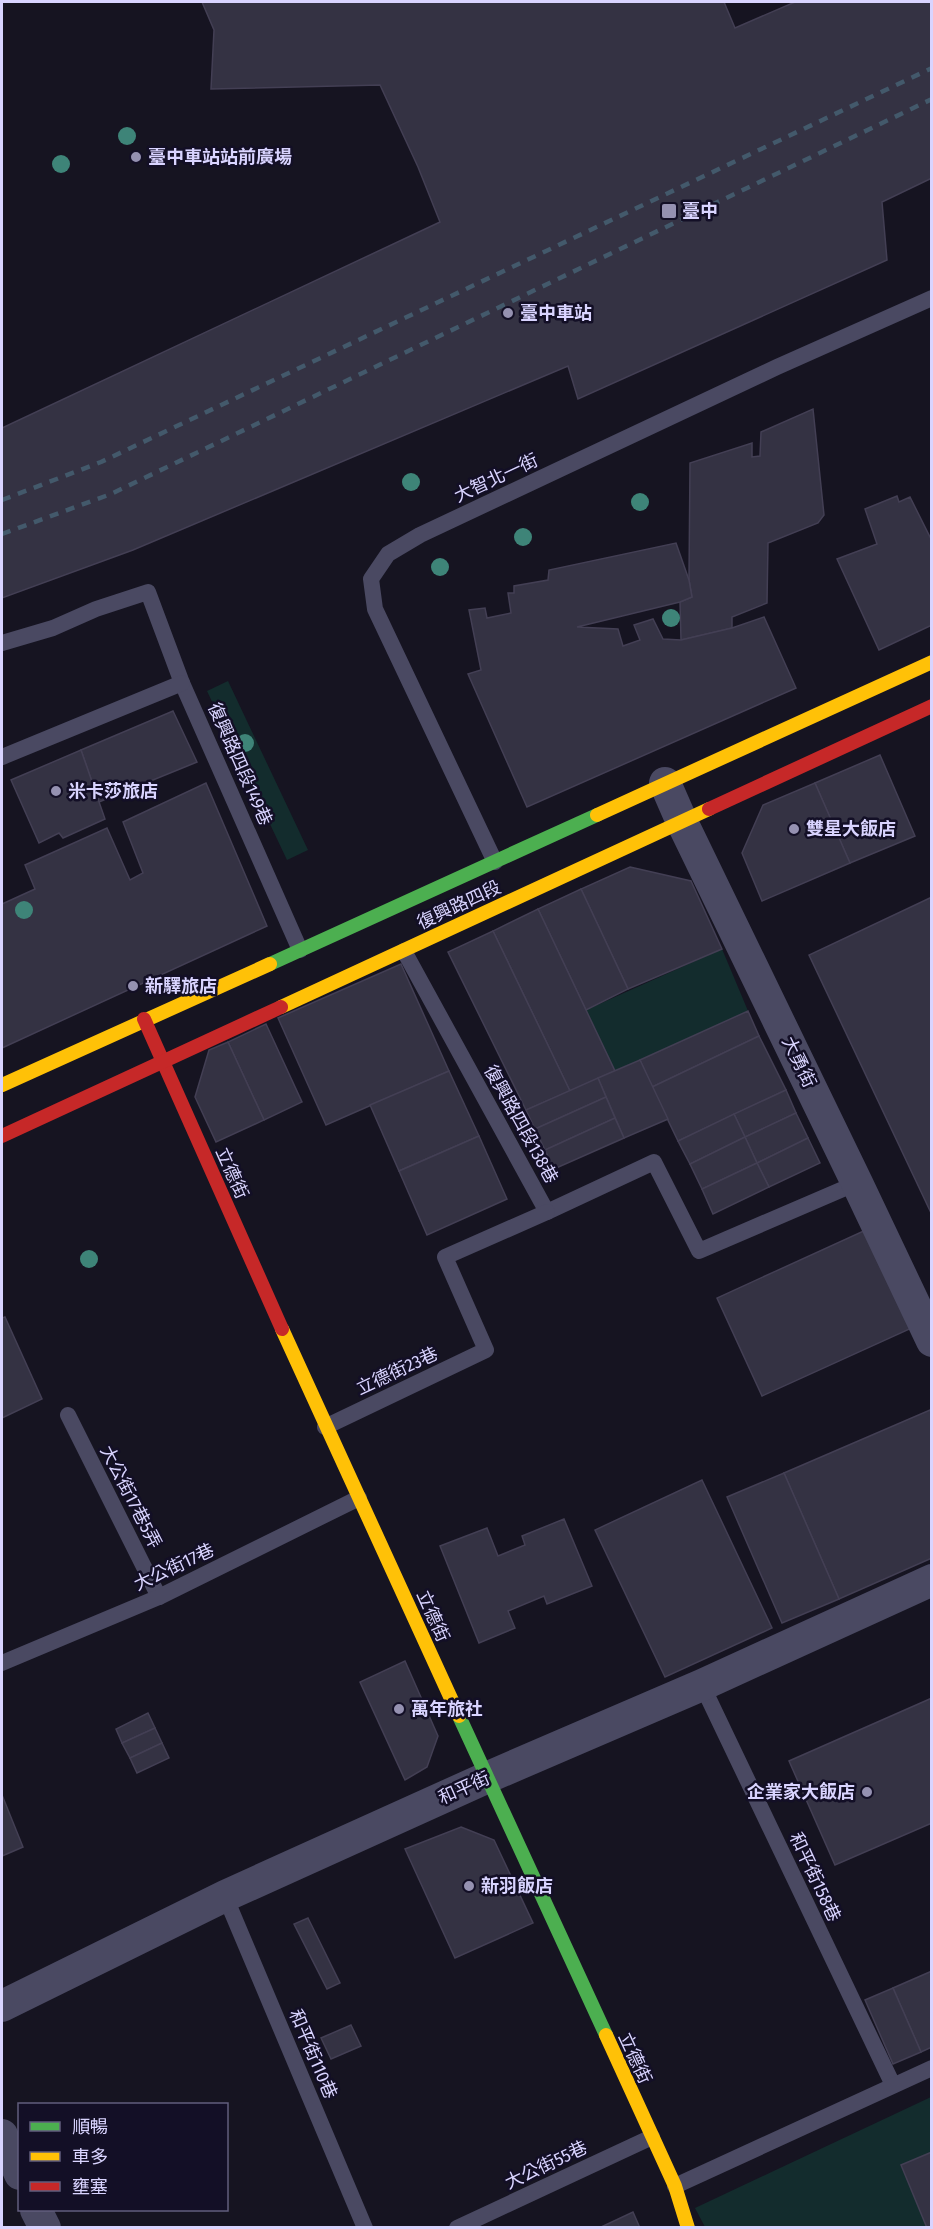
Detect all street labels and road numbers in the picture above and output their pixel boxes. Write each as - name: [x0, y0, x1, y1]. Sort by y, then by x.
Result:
- street label: 大智北一街: [451, 449, 541, 507]
- street label: 復興路四段149巷: [203, 699, 277, 829]
- street label: 復興路四段: [414, 876, 504, 934]
- street label: 大勇街: [777, 1033, 821, 1091]
- street label: 復興路四段138巷: [479, 1061, 563, 1187]
- street label: 立德街: [211, 1144, 253, 1202]
- street label: 立德街23巷: [352, 1342, 442, 1400]
- street label: 大公街17巷5弄: [96, 1442, 166, 1552]
- street label: 大公街17巷: [130, 1539, 218, 1595]
- street label: 立德街: [412, 1587, 454, 1645]
- street label: 和平街: [435, 1767, 493, 1809]
- street label: 和平街158巷: [785, 1829, 845, 1925]
- street label: 和平街110巷: [284, 2006, 342, 2102]
- street label: 立德街: [614, 2029, 656, 2087]
- street label: 大公街55巷: [501, 2136, 591, 2194]

